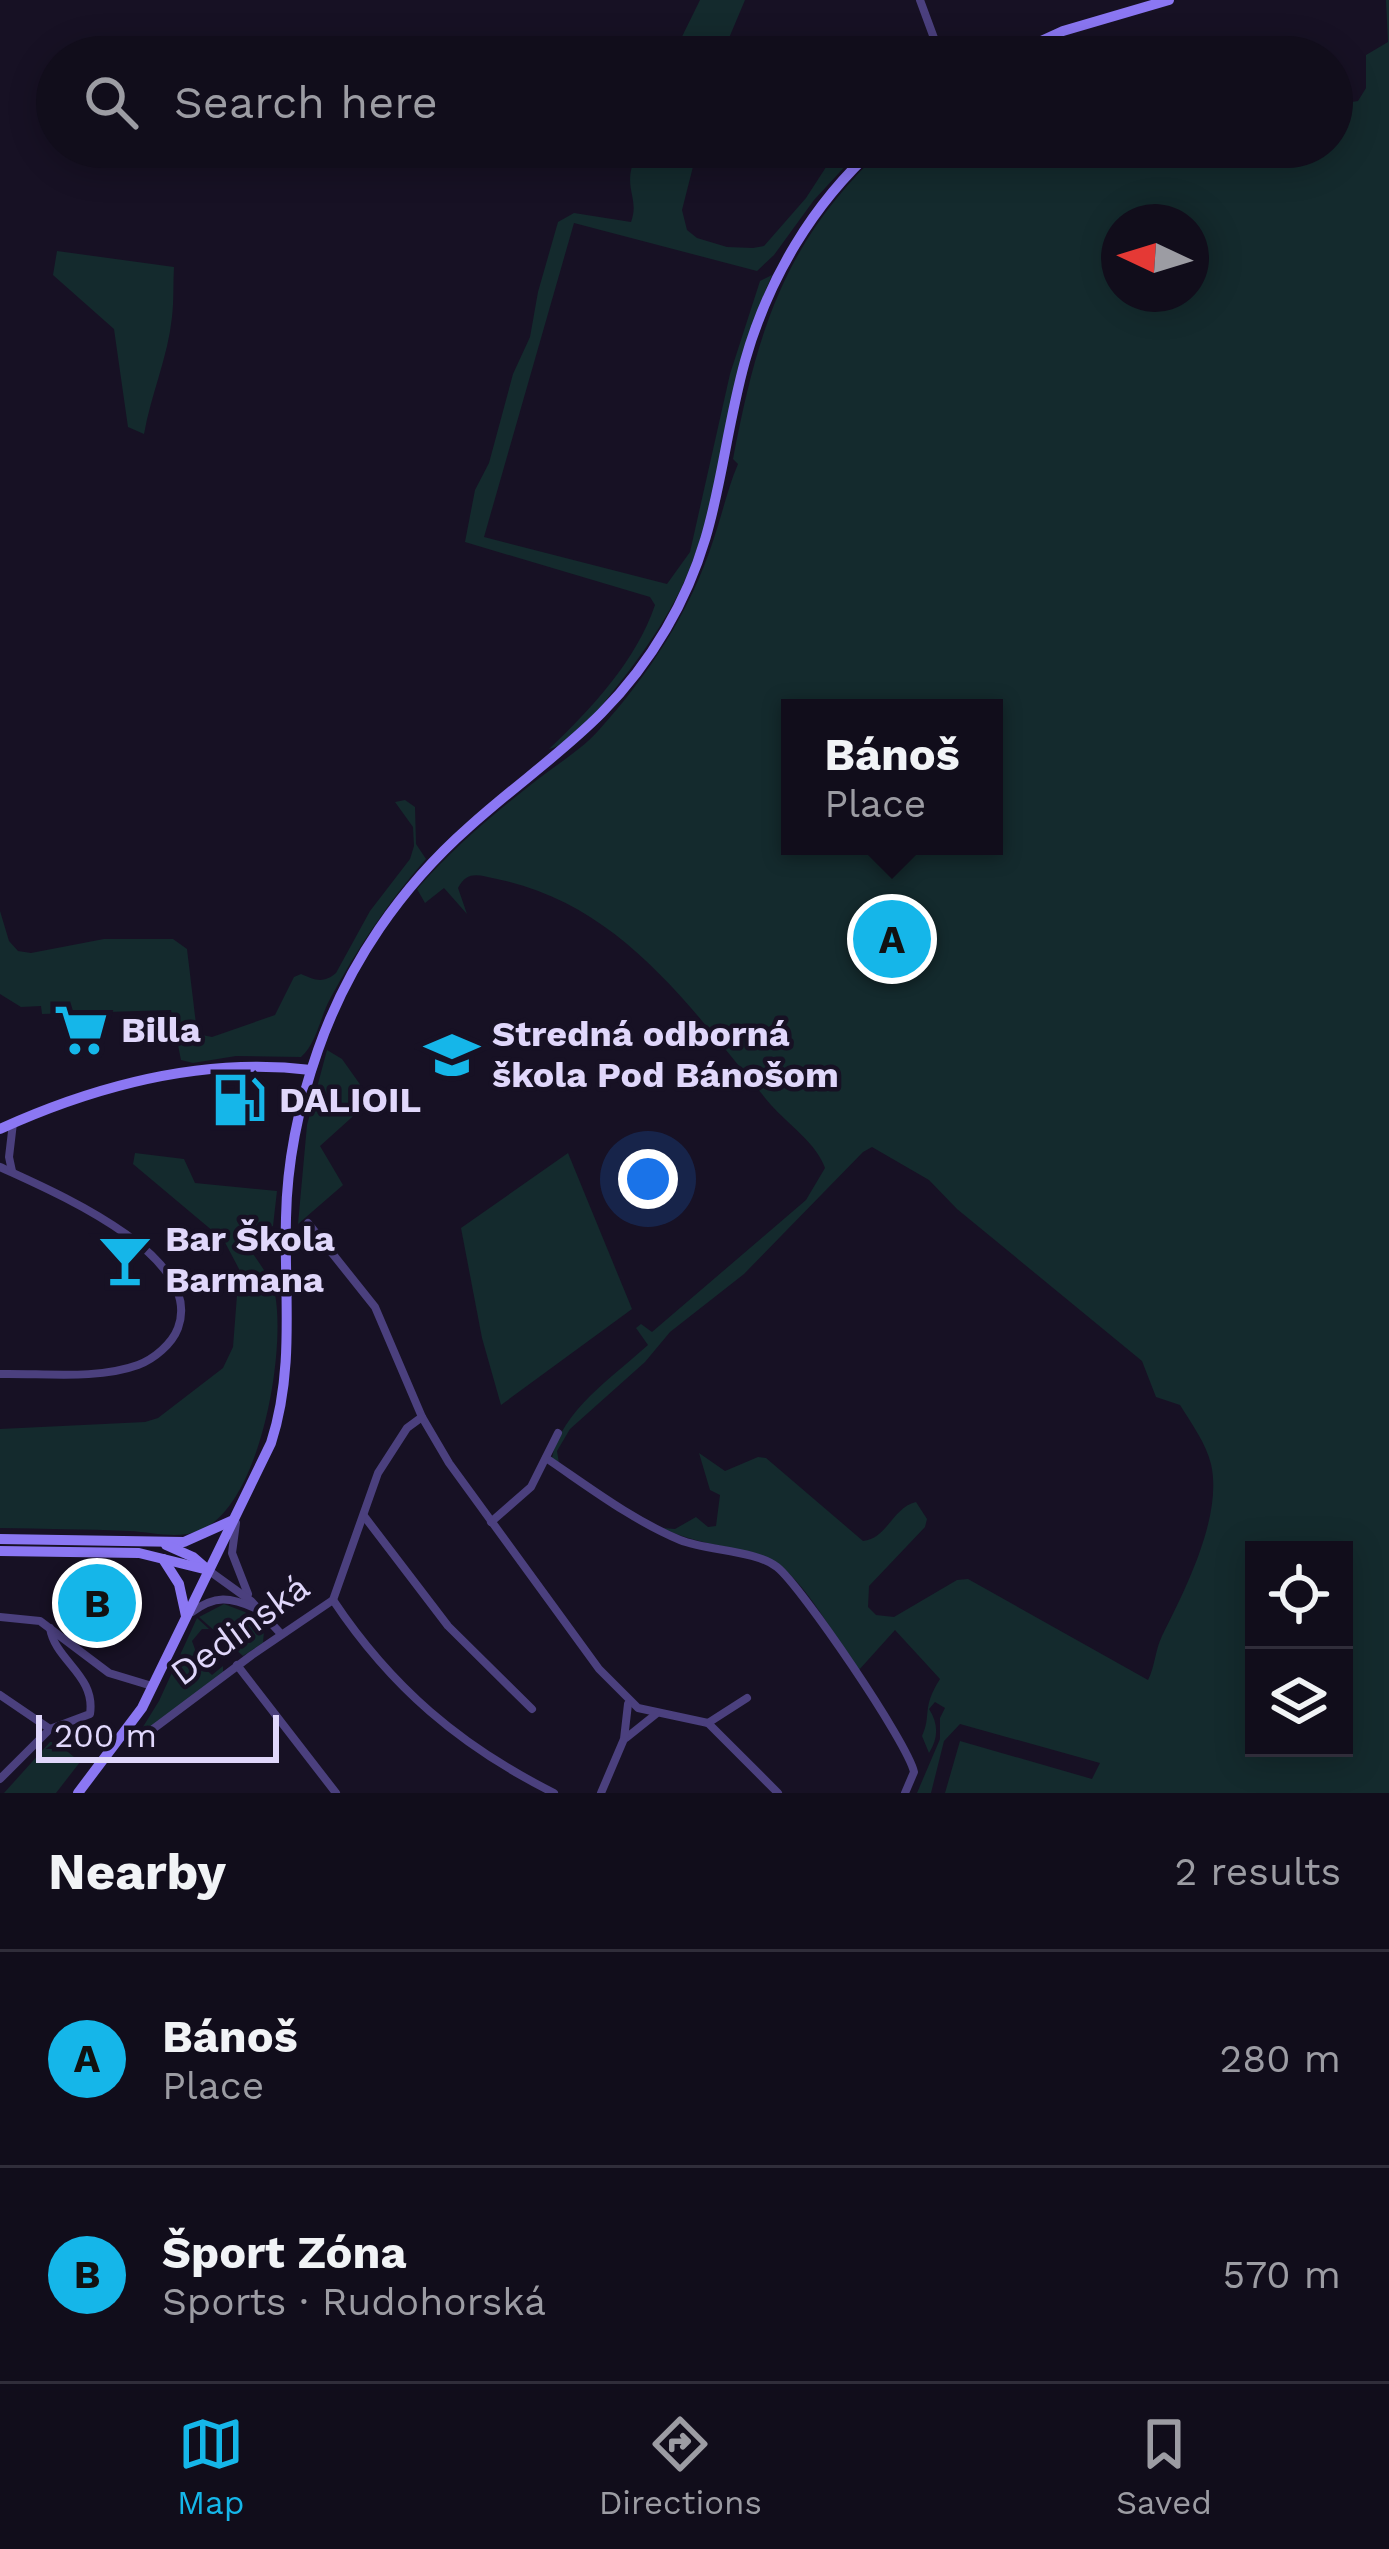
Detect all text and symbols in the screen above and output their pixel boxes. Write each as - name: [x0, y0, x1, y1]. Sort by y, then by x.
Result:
- search box: [36, 36, 1353, 168]
- icon: search: [78, 69, 144, 135]
- text: Search here: [174, 76, 438, 129]
- north arrow: [1101, 204, 1209, 312]
- popup: [781, 699, 1003, 855]
- text: Bánoš: [824, 728, 960, 781]
- text: Place: [824, 781, 926, 826]
- pin: A: [853, 894, 931, 984]
- supermarket icon: Billa: [52, 1001, 110, 1059]
- place label: Billa: [121, 1009, 201, 1051]
- place label: Stredná odborná škola Pod Bánošom: [492, 1013, 839, 1096]
- school or university icon: Stredná odborná škola Pod Bánošom: [423, 1026, 481, 1084]
- fuel station icon: DALIOIL: [210, 1071, 268, 1129]
- place label: DALIOIL: [279, 1079, 421, 1121]
- your location: [618, 1149, 678, 1209]
- place label: Bar Škola Barmana: [165, 1218, 335, 1301]
- bar icon: Bar Škola Barmana: [96, 1231, 154, 1289]
- map controls: [1245, 1541, 1353, 1757]
- button: locate: [1245, 1541, 1353, 1649]
- pin: B: [58, 1558, 136, 1648]
- street label: Dedinská: [163, 1566, 317, 1694]
- button: layers: [1245, 1649, 1353, 1757]
- scale bar: [36, 1709, 279, 1762]
- text: 200 m: [54, 1716, 157, 1755]
- text: Nearby: [48, 1842, 226, 1901]
- text: 2 results: [1175, 1849, 1341, 1894]
- text: Bánoš: [162, 2010, 298, 2063]
- text: A: [74, 2036, 100, 2081]
- text: 280 m: [1220, 2036, 1341, 2081]
- text: Place: [162, 2063, 264, 2108]
- text: Šport Zóna: [162, 2226, 406, 2279]
- text: B: [74, 2252, 100, 2297]
- text: 570 m: [1222, 2252, 1341, 2297]
- text: Sports · Rudohorská: [162, 2279, 546, 2324]
- tab: Map: [177, 2411, 244, 2522]
- tab: Directions: [599, 2411, 762, 2522]
- tab: Saved: [1116, 2411, 1212, 2522]

